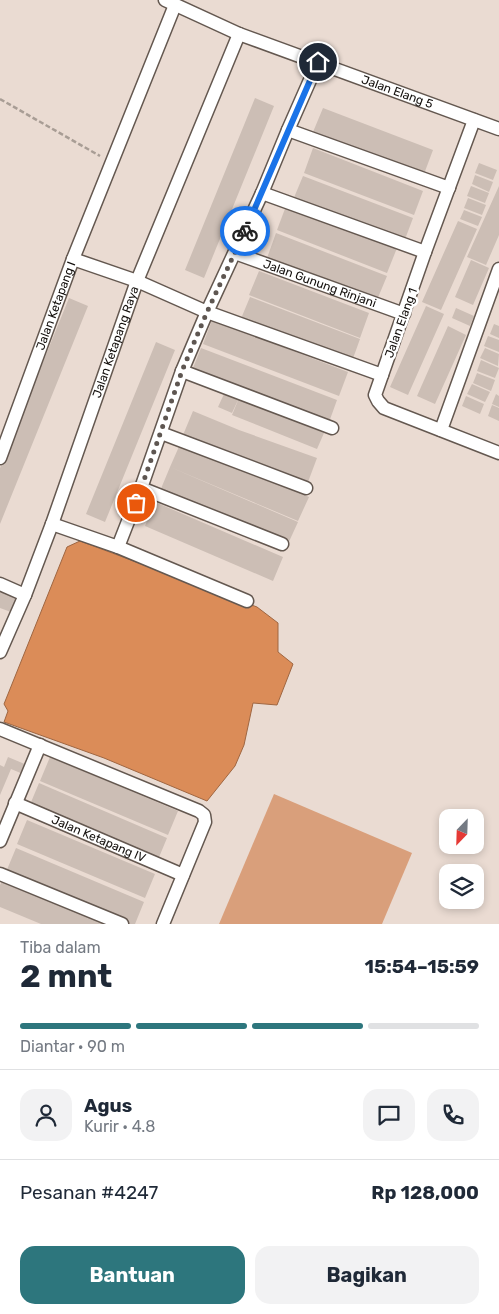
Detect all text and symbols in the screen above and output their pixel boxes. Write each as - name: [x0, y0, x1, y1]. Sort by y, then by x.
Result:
- pin: [297, 41, 339, 83]
- icon: home: [304, 48, 332, 76]
- street label: Jalan Elang 5: [360, 72, 435, 111]
- courier: [220, 206, 270, 256]
- icon: bike: [231, 217, 259, 245]
- street label: Jalan Gunung Rinjani: [261, 257, 378, 310]
- street label: Jalan Ketapang I: [33, 260, 78, 352]
- street label: Jalan Ketapang Raya: [90, 284, 142, 400]
- street label: Jalan Elang 1: [382, 286, 420, 360]
- pin: [115, 482, 157, 524]
- icon: bag: [122, 489, 150, 517]
- north arrow: [439, 809, 484, 854]
- map controls: [439, 809, 484, 909]
- street label: Jalan Ketapang IV: [49, 812, 148, 865]
- button: layers: [439, 864, 484, 909]
- text: Tiba dalam: [20, 938, 101, 957]
- text: 15:54–15:59: [364, 955, 479, 978]
- text: 2 mnt: [20, 957, 112, 995]
- text: Diantar · 90 m: [20, 1037, 125, 1056]
- button: person: [20, 1089, 72, 1141]
- button: chat: [363, 1089, 415, 1141]
- button: phone: [427, 1089, 479, 1141]
- text: Agus: [84, 1094, 132, 1117]
- text: Kurir · 4.8: [84, 1117, 155, 1136]
- text: Pesanan #4247: [20, 1181, 158, 1204]
- text: Rp 128,000: [371, 1181, 479, 1204]
- button: Bantuan: [20, 1246, 245, 1304]
- button: Bagikan: [255, 1246, 479, 1304]

